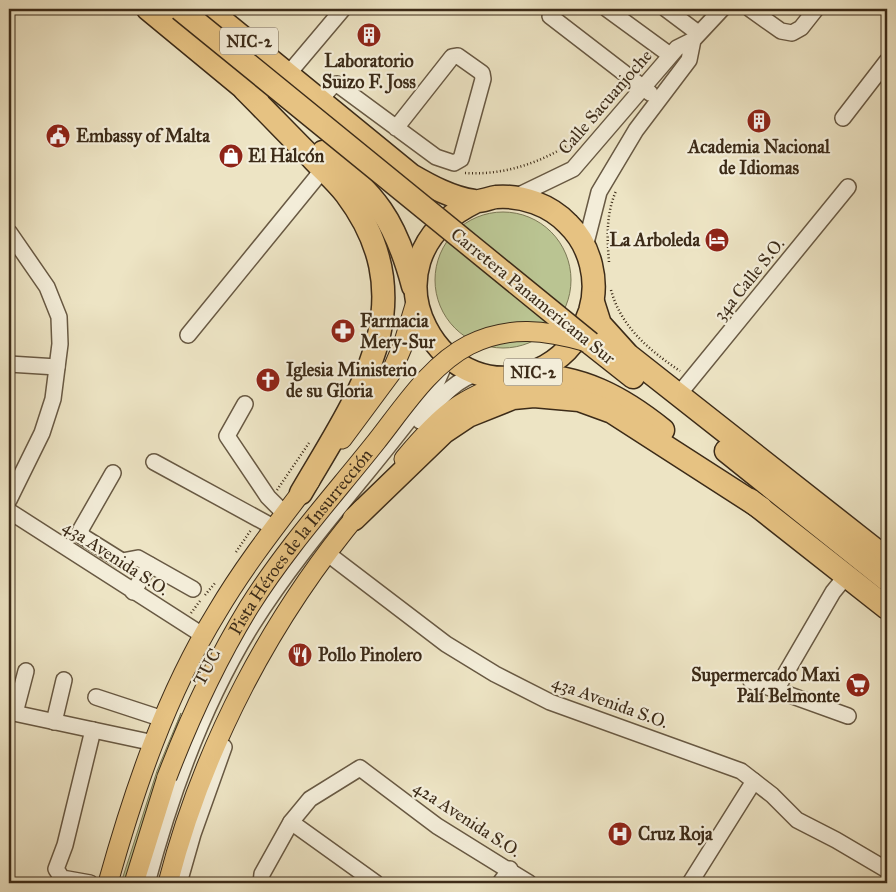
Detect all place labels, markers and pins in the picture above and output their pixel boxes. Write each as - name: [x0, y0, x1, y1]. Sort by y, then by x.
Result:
- building icon: Laboratorio Suizo F. Joss: [356, 22, 382, 48]
- place label: Laboratorio Suizo F. Joss: [322, 50, 416, 94]
- building icon: Academia Nacional de Idiomas: [746, 108, 772, 134]
- public building icon: Embassy of Malta: [45, 123, 71, 149]
- place label: Embassy of Malta: [76, 125, 210, 148]
- place label: Academia Nacional de Idiomas: [687, 136, 831, 179]
- shop icon: El Halcón: [218, 143, 244, 169]
- place label: El Halcón: [248, 145, 324, 167]
- hotel icon: La Arboleda: [704, 227, 730, 253]
- place label: La Arboleda: [610, 229, 700, 251]
- place label: Farmacia Mery-Sur: [360, 310, 436, 354]
- pharmacy icon: Farmacia Mery-Sur: [330, 318, 356, 344]
- place label: Iglesia Ministerio de su Gloria: [286, 359, 417, 402]
- church icon: Iglesia Ministerio de su Gloria: [255, 367, 281, 393]
- restaurant icon: Pollo Pinolero: [287, 642, 313, 668]
- place label: Pollo Pinolero: [318, 644, 422, 666]
- place label: Supermercado Maxi Palí Belmonte: [691, 664, 841, 707]
- supermarket icon: Supermercado Maxi Palí Belmonte: [845, 672, 871, 698]
- hospital icon: Cruz Roja: [607, 821, 633, 847]
- place label: Cruz Roja: [638, 823, 713, 846]

